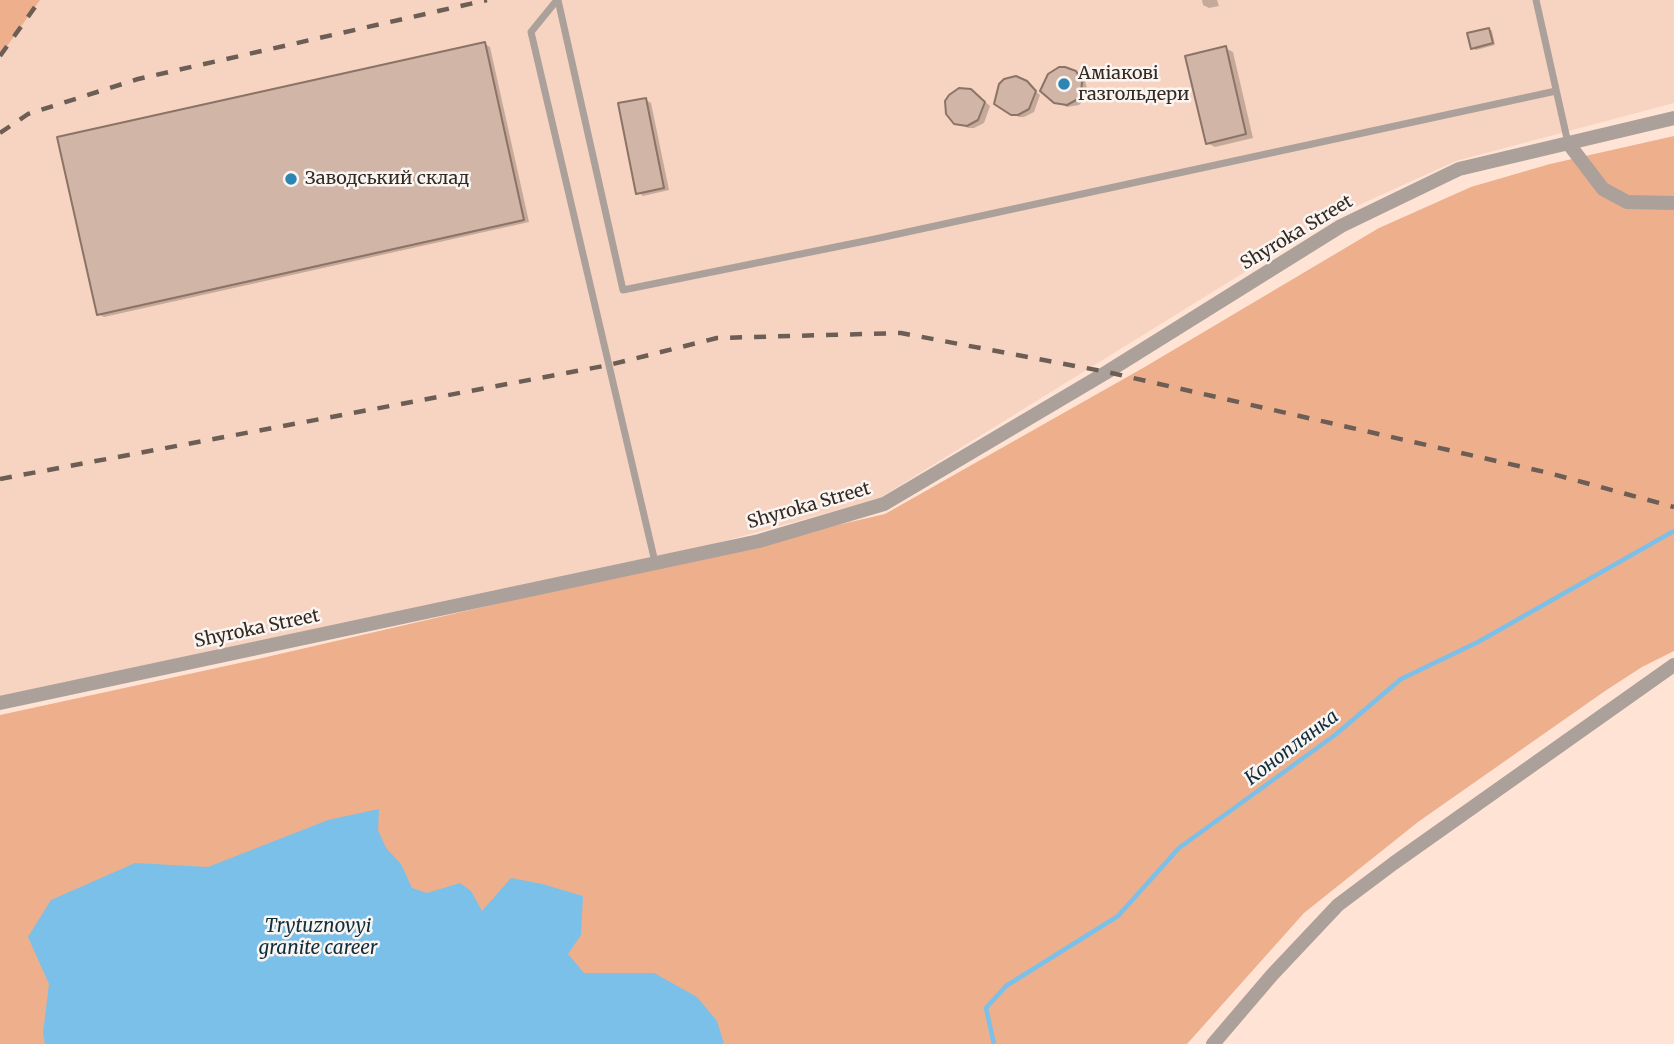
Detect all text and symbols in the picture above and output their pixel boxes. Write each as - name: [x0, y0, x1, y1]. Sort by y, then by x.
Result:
- place label: Аміакові газгольдери: [1078, 63, 1189, 106]
- marker: Аміакові газгольдери: [1056, 76, 1072, 92]
- place label: Заводський склад: [305, 168, 469, 190]
- marker: Заводський склад: [283, 171, 299, 187]
- street label: Shyroka Street: [1237, 191, 1357, 275]
- street label: Shyroka Street: [745, 478, 873, 534]
- street label: Shyroka Street: [193, 605, 321, 653]
- water label: Коноплянка: [1241, 705, 1343, 791]
- water label: Trytuznovyi granite career: [259, 916, 377, 960]

